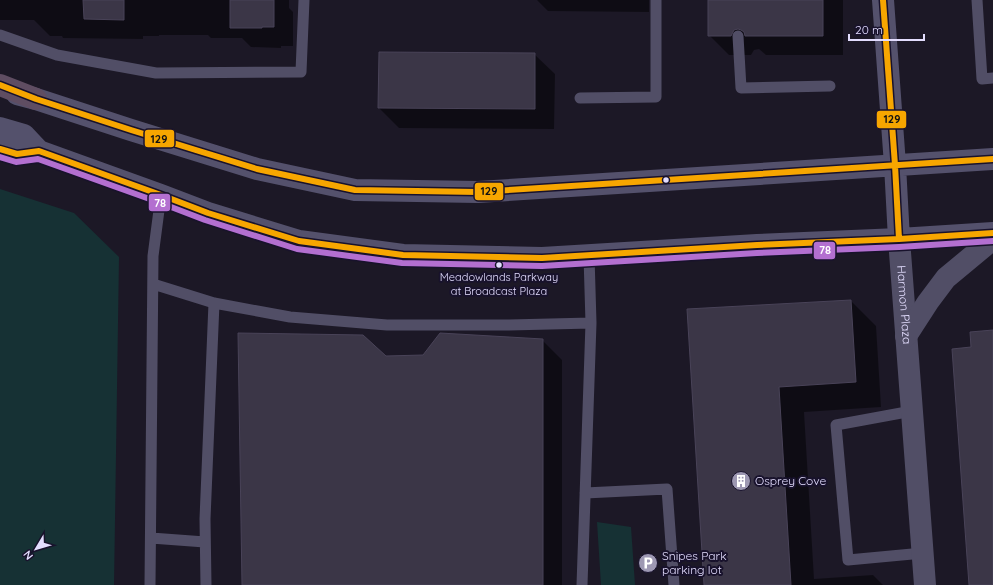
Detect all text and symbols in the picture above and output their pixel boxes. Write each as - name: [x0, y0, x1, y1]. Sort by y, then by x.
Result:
- scale bar: [849, 16, 924, 42]
- text: 20 m: [855, 22, 883, 37]
- line badge: 129: [876, 110, 907, 129]
- text: 129: [884, 112, 900, 126]
- line badge: 129: [144, 129, 175, 148]
- text: 129: [151, 132, 167, 146]
- unlabelled marker: [661, 175, 671, 185]
- line badge: 129: [474, 182, 504, 201]
- text: 129: [481, 184, 497, 198]
- line badge: 78: [148, 193, 171, 212]
- text: 78: [154, 196, 166, 210]
- line badge: 78: [813, 241, 836, 260]
- text: 78: [819, 243, 831, 257]
- marker: Meadowlands Parkway at Broadcast Plaza: [494, 260, 504, 270]
- street label: Harmon Plaza: [894, 265, 915, 345]
- place label: Meadowlands Parkway at Broadcast Plaza: [440, 270, 558, 298]
- building icon: Osprey Cove: [730, 470, 752, 492]
- place label: Osprey Cove: [755, 473, 827, 488]
- north arrow: [16, 529, 56, 569]
- text: N: [20, 548, 36, 563]
- place label: Snipes Park parking lot: [662, 548, 727, 577]
- parking icon: Snipes Park parking lot: [637, 552, 659, 574]

